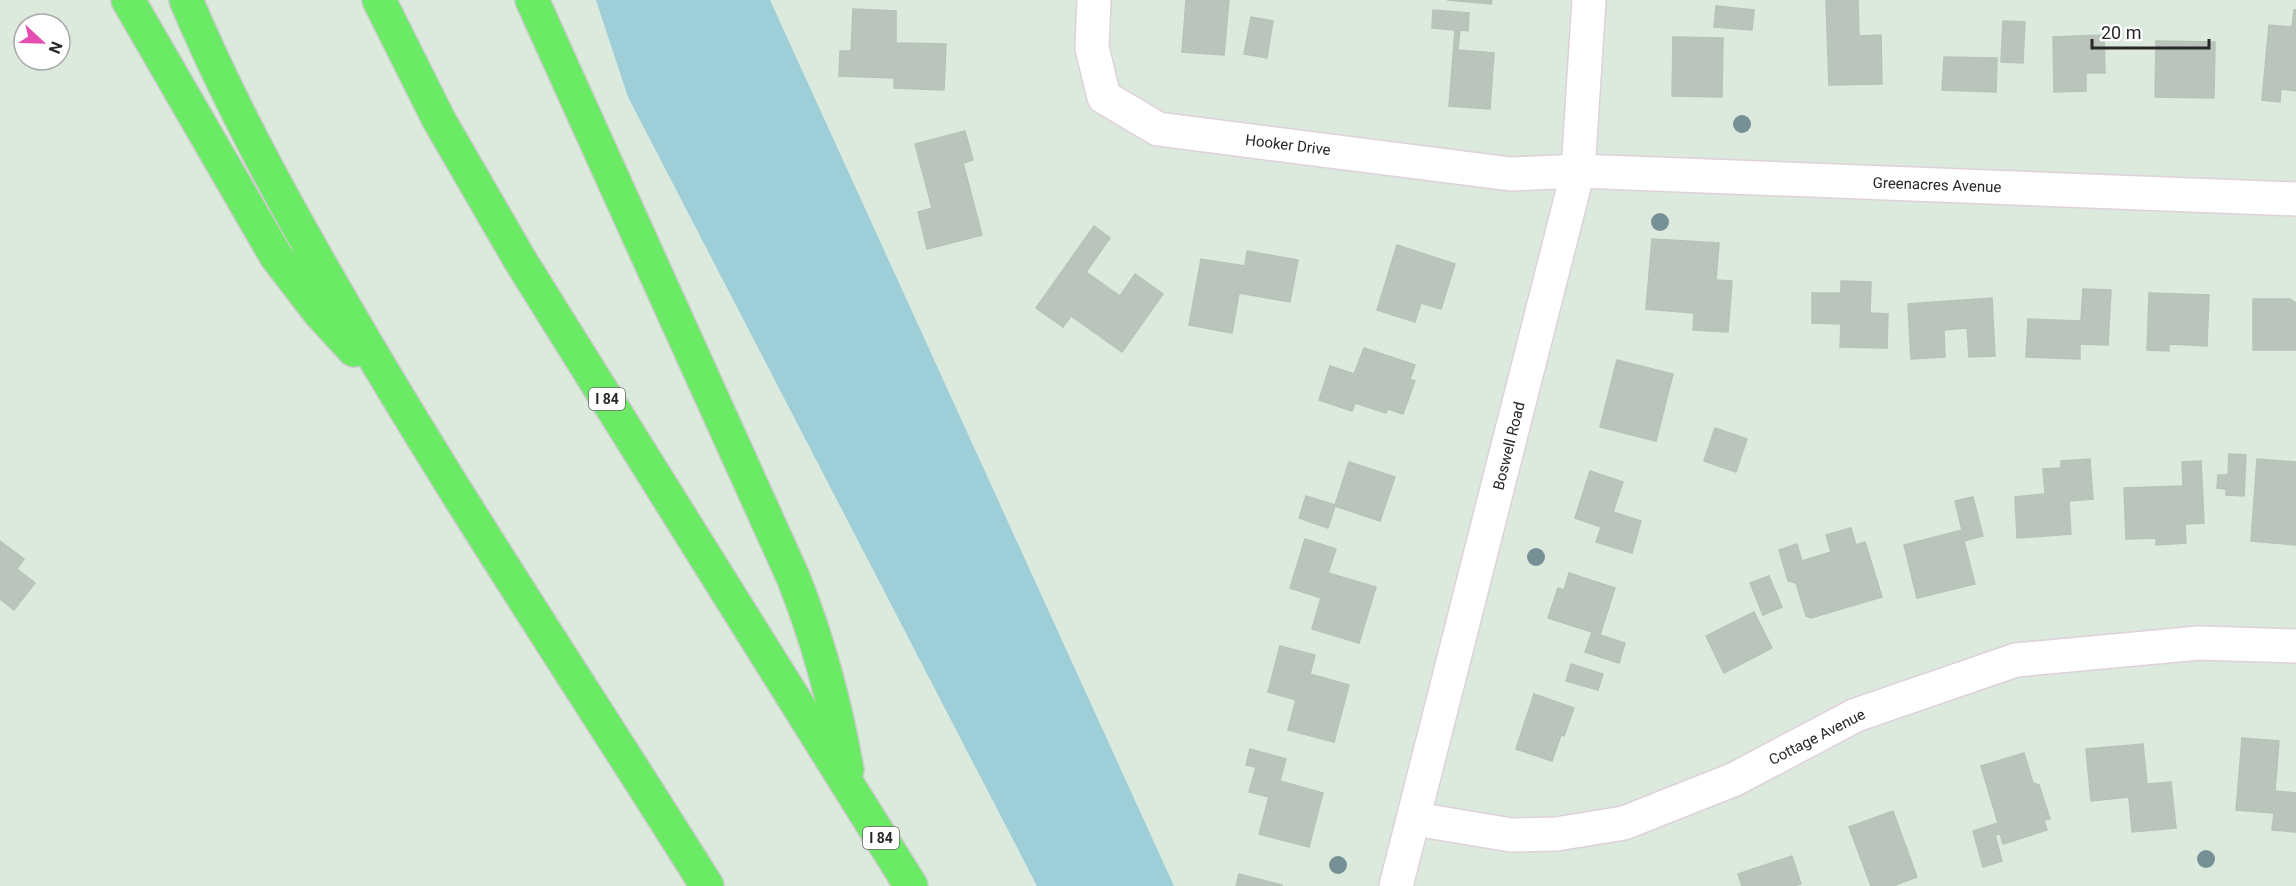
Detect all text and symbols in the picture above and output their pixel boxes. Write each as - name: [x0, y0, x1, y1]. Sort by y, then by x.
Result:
- north arrow: [12, 12, 72, 72]
- scale bar: [2092, 12, 2209, 50]
- text: 20 m: [2101, 22, 2141, 43]
- text: N: [45, 39, 66, 56]
- street label: Hooker Drive: [1244, 131, 1332, 159]
- street label: Greenacres Avenue: [1872, 174, 2002, 196]
- road number: I 84: [589, 388, 625, 410]
- street label: Boswell Road: [1489, 400, 1529, 492]
- street label: Cottage Avenue: [1766, 705, 1868, 769]
- road number: I 84: [863, 827, 899, 849]

